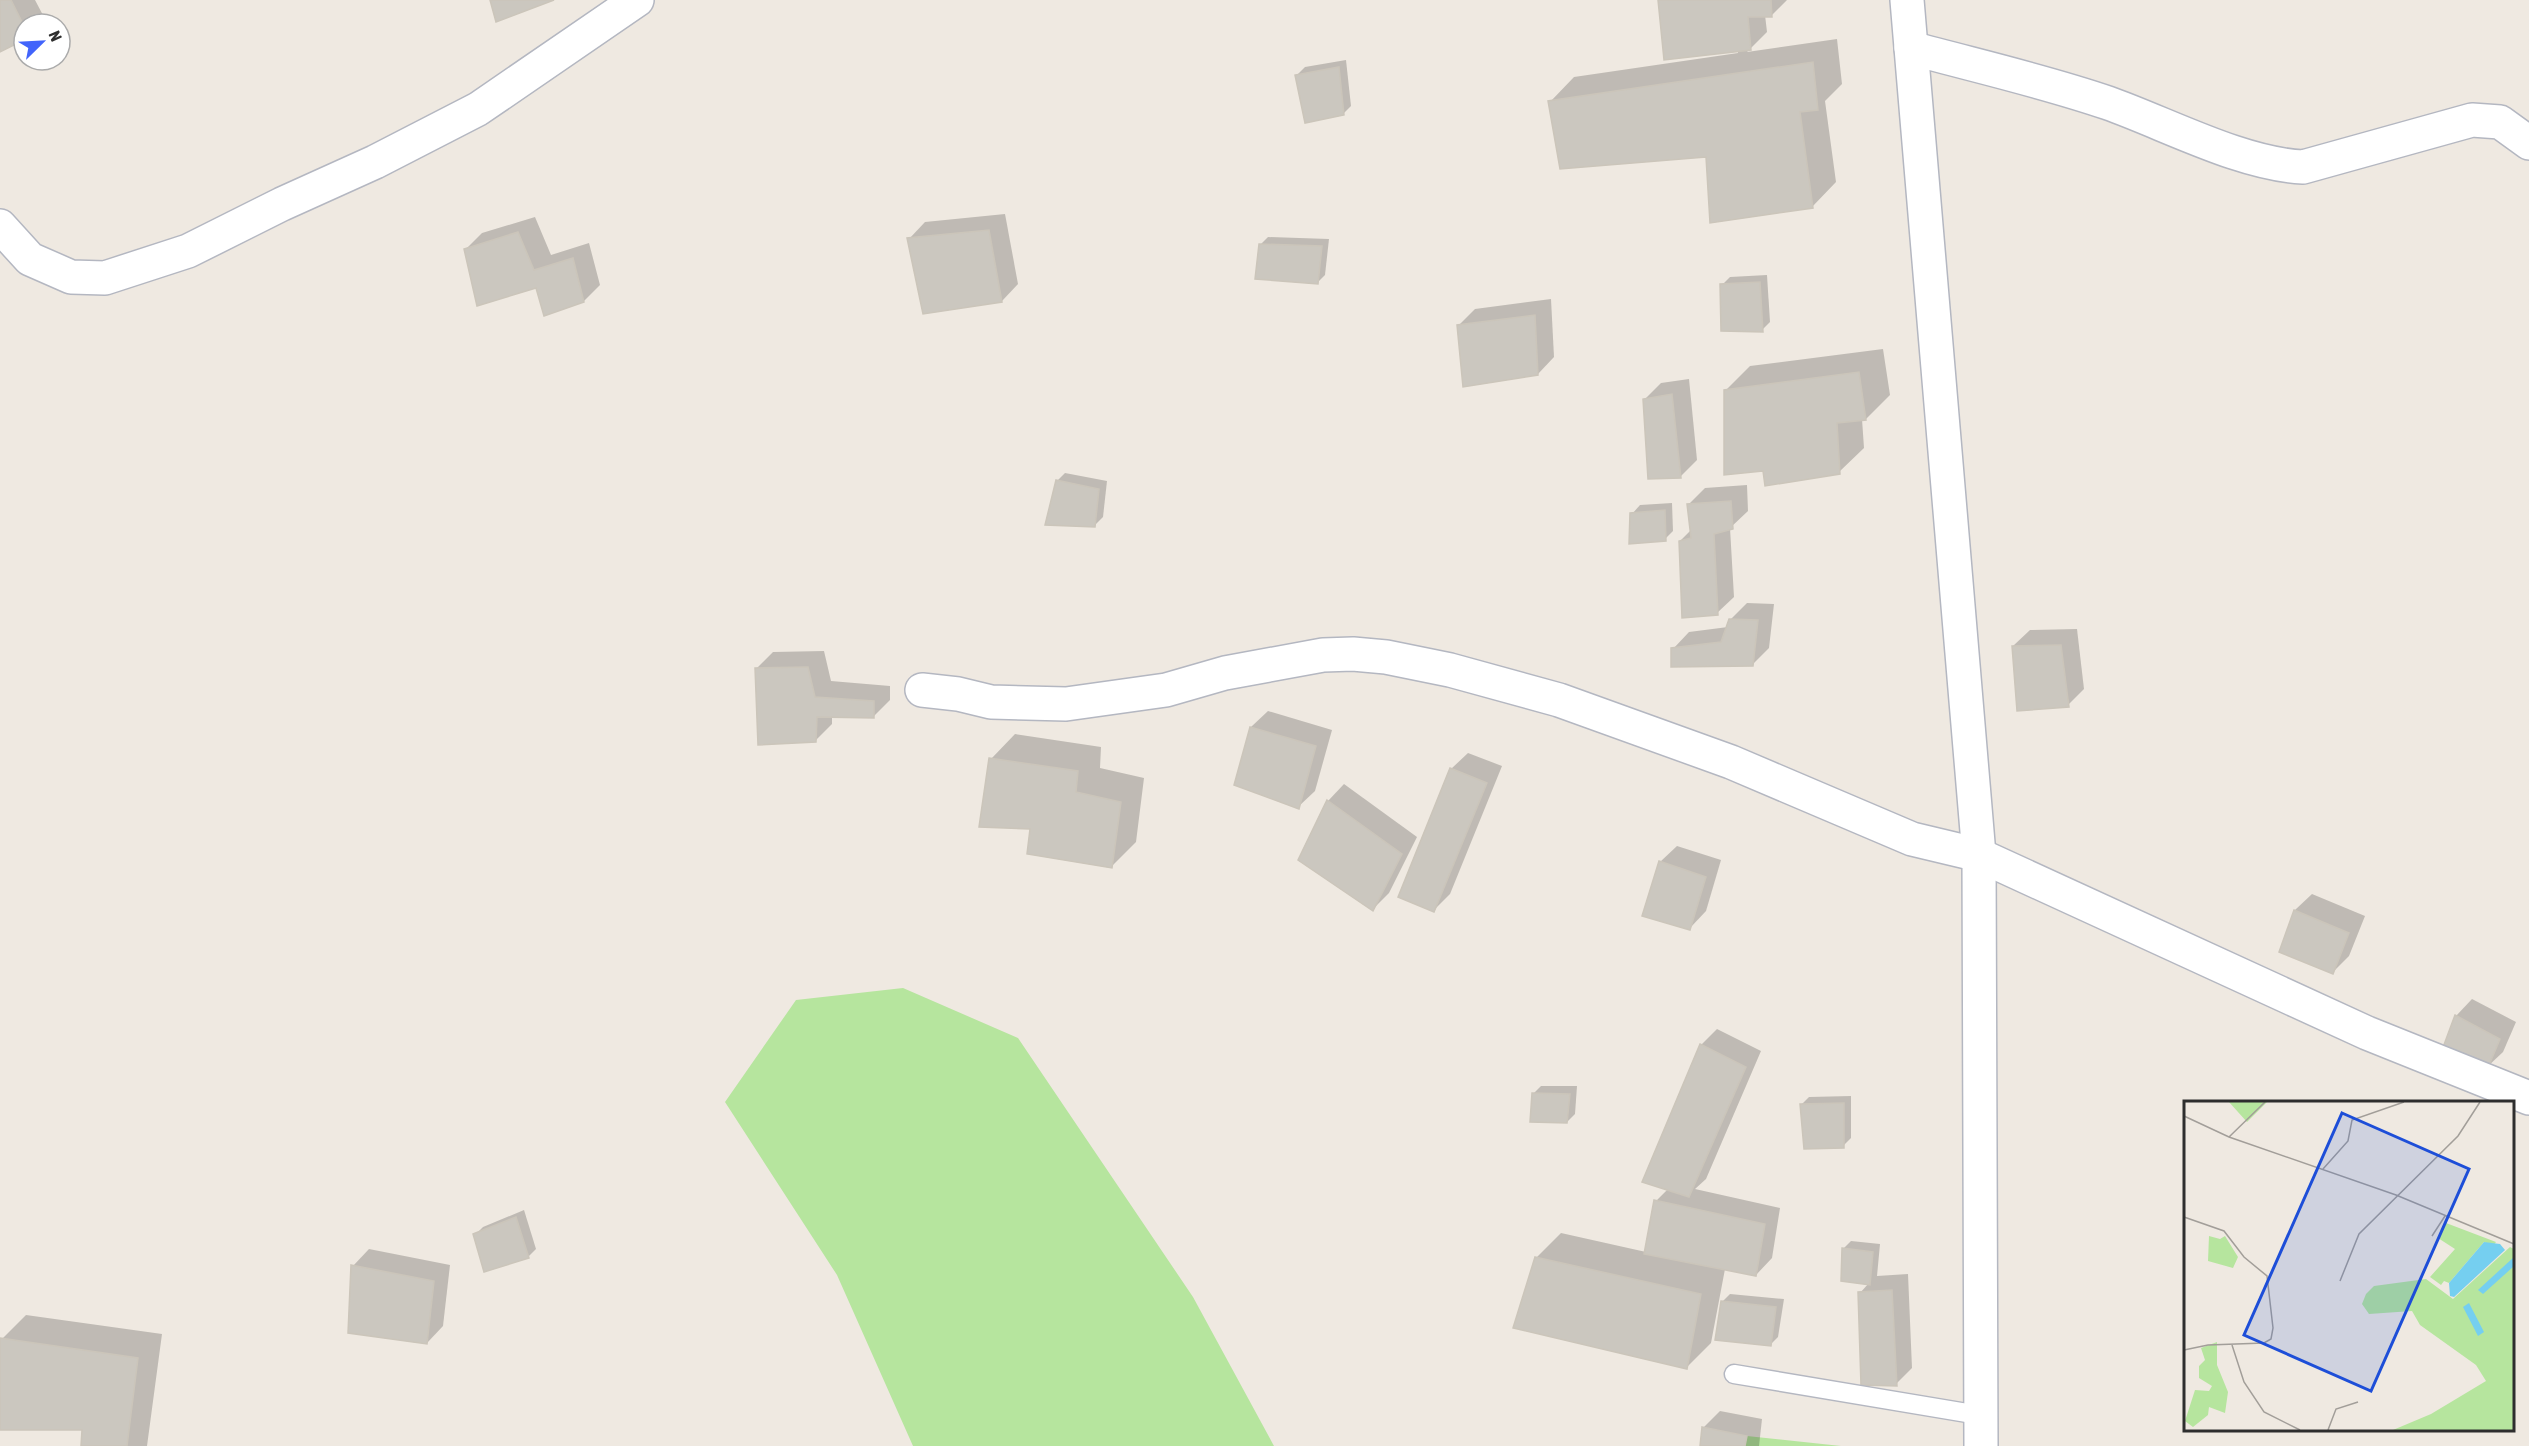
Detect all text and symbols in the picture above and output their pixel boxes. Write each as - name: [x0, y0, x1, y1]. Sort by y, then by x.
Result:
- north arrow: [12, 12, 72, 72]
- text: N: [46, 28, 66, 44]
- inset map: [2184, 1101, 2514, 1431]

